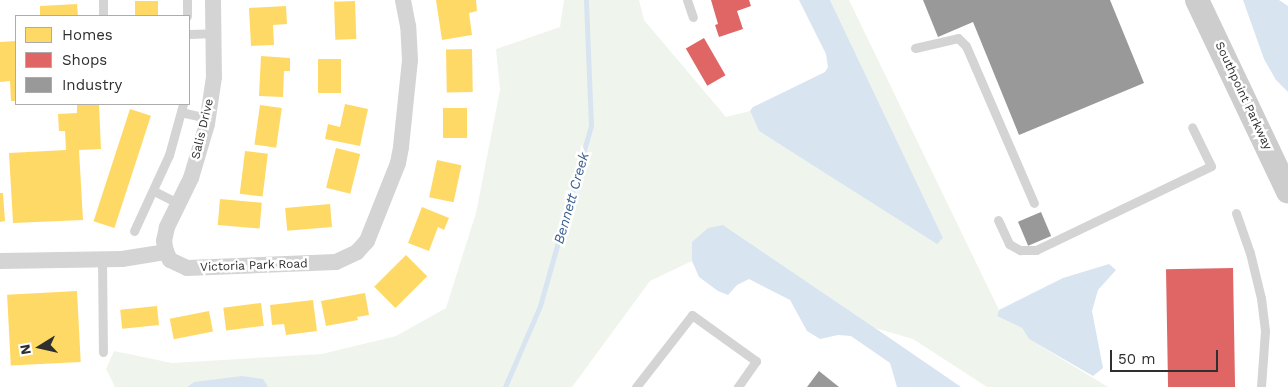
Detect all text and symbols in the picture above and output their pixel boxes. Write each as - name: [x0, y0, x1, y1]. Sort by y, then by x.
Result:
- legend: [15, 15, 190, 105]
- text: Homes: [62, 26, 113, 44]
- street label: Southpoint Parkway: [1212, 40, 1274, 152]
- text: Shops: [62, 51, 107, 69]
- text: Industry: [62, 76, 122, 94]
- street label: Salis Drive: [189, 97, 217, 161]
- water label: Bennett Creek: [550, 150, 592, 246]
- street label: Victoria Park Road: [200, 257, 308, 275]
- north arrow: [15, 322, 65, 372]
- scale bar: [1113, 340, 1220, 372]
- text: N: [16, 343, 34, 356]
- text: 50 m: [1118, 350, 1155, 368]

